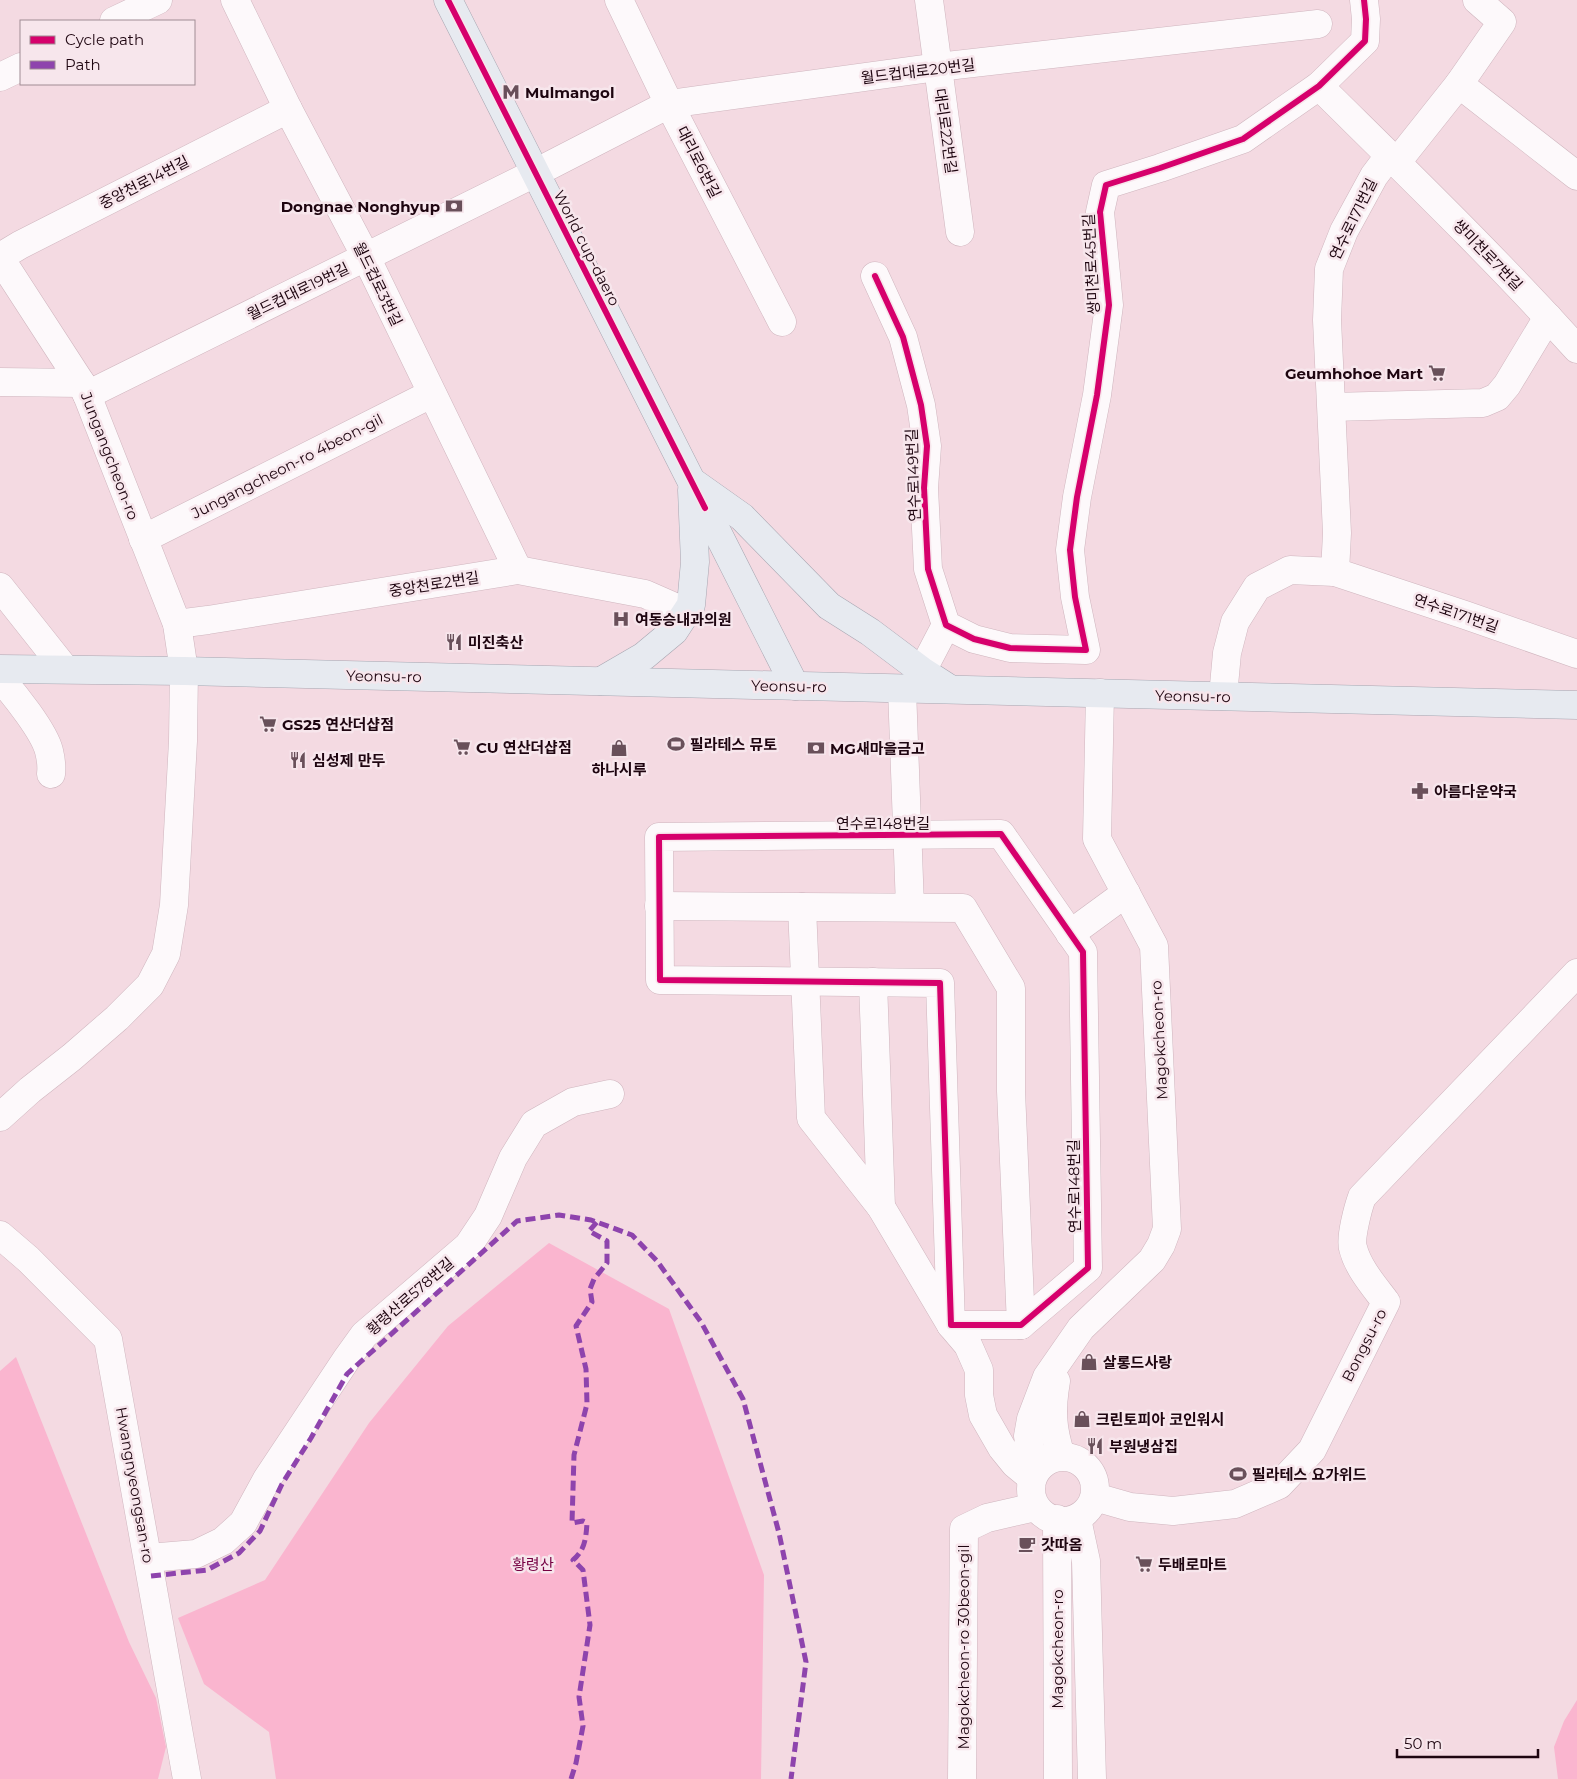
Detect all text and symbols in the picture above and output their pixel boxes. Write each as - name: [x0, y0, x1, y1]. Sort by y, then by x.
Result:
- legend: [20, 20, 195, 85]
- text: Cycle path: [65, 30, 144, 49]
- text: Path: [65, 55, 101, 74]
- street label: 월드컵대로20번길: [860, 55, 976, 87]
- metro station icon: Mulmangol: [501, 82, 521, 102]
- place label: Mulmangol: [525, 83, 614, 102]
- street label: 대리로22번길: [931, 87, 961, 175]
- street label: 대리로6번길: [673, 123, 725, 201]
- street label: 중앙천로14번길: [96, 151, 192, 213]
- street label: 연수로171번길: [1325, 175, 1381, 263]
- street label: World cup-daero: [550, 187, 624, 309]
- bank icon: Dongnae Nonghyup: [444, 196, 464, 216]
- place label: Dongnae Nonghyup: [281, 197, 440, 216]
- street label: 쌍미천로45번길: [1079, 213, 1103, 315]
- street label: 쌍미천로7번길: [1449, 215, 1527, 295]
- street label: 월드컵로3번길: [349, 239, 407, 329]
- street label: 월드컵대로19번길: [244, 258, 352, 324]
- supermarket icon: Geumhohoe Mart: [1427, 363, 1447, 383]
- place label: Geumhohoe Mart: [1285, 364, 1423, 383]
- street label: Jungangcheon-ro: [77, 388, 143, 523]
- street label: Jungangcheon-ro 4beon-gil: [187, 409, 386, 523]
- street label: 연수로149번길: [902, 428, 924, 522]
- street label: 중앙천로2번길: [387, 567, 481, 601]
- street label: 연수로171번길: [1411, 590, 1501, 636]
- hospital icon: 여동승내과의원: [611, 609, 631, 629]
- place label: 여동승내과의원: [635, 610, 732, 629]
- restaurant icon: 미진축산: [444, 632, 464, 652]
- place label: 미진축산: [468, 633, 523, 652]
- street label: Yeonsu-ro: [346, 666, 422, 686]
- street label: Yeonsu-ro: [751, 676, 827, 696]
- street label: Yeonsu-ro: [1155, 686, 1231, 706]
- supermarket icon: GS25 연산더샵점: [258, 714, 278, 734]
- place label: GS25 연산더샵점: [282, 715, 394, 734]
- sports icon: 필라테스 뮤토: [666, 734, 686, 754]
- place label: 필라테스 뮤토: [690, 735, 777, 754]
- supermarket icon: CU 연산더샵점: [452, 737, 472, 757]
- place label: CU 연산더샵점: [476, 738, 572, 757]
- shop icon: 하나시루: [609, 738, 629, 758]
- bank icon: MG새마을금고: [806, 738, 826, 758]
- place label: MG새마을금고: [830, 739, 925, 758]
- restaurant icon: 심성제 만두: [288, 750, 308, 770]
- place label: 심성제 만두: [312, 751, 385, 770]
- place label: 하나시루: [591, 760, 647, 779]
- pharmacy icon: 아름다운약국: [1410, 781, 1430, 801]
- place label: 아름다운약국: [1434, 782, 1517, 801]
- street label: 연수로148번길: [836, 814, 930, 833]
- street label: Magokcheon-ro: [1146, 980, 1172, 1100]
- street label: 연수로148번길: [1064, 1139, 1084, 1233]
- street label: 황령산로578번길: [363, 1253, 457, 1339]
- street label: Bongsu-ro: [1337, 1305, 1391, 1385]
- shop icon: 살롱드사랑: [1079, 1352, 1099, 1372]
- place label: 살롱드사랑: [1103, 1353, 1172, 1372]
- street label: Hwangnyeongsan-ro: [112, 1405, 158, 1565]
- shop icon: 크린토피아 코인워시: [1072, 1409, 1092, 1429]
- place label: 크린토피아 코인워시: [1096, 1410, 1224, 1429]
- restaurant icon: 부원냉삼집: [1085, 1436, 1105, 1456]
- place label: 부원냉삼집: [1109, 1437, 1178, 1456]
- sports icon: 필라테스 요가위드: [1228, 1464, 1248, 1484]
- place label: 필라테스 요가위드: [1252, 1465, 1367, 1484]
- cafe icon: 갓따옴: [1017, 1534, 1037, 1554]
- place label: 갓따옴: [1041, 1535, 1083, 1554]
- street label: Magokcheon-ro 30beon-gil: [954, 1545, 973, 1749]
- supermarket icon: 두배로마트: [1134, 1554, 1154, 1574]
- park label: 황령산: [512, 1555, 554, 1574]
- place label: 두배로마트: [1158, 1555, 1227, 1574]
- street label: Magokcheon-ro: [1048, 1589, 1067, 1709]
- scale bar: [1397, 1726, 1538, 1758]
- text: 50 m: [1404, 1734, 1442, 1753]

